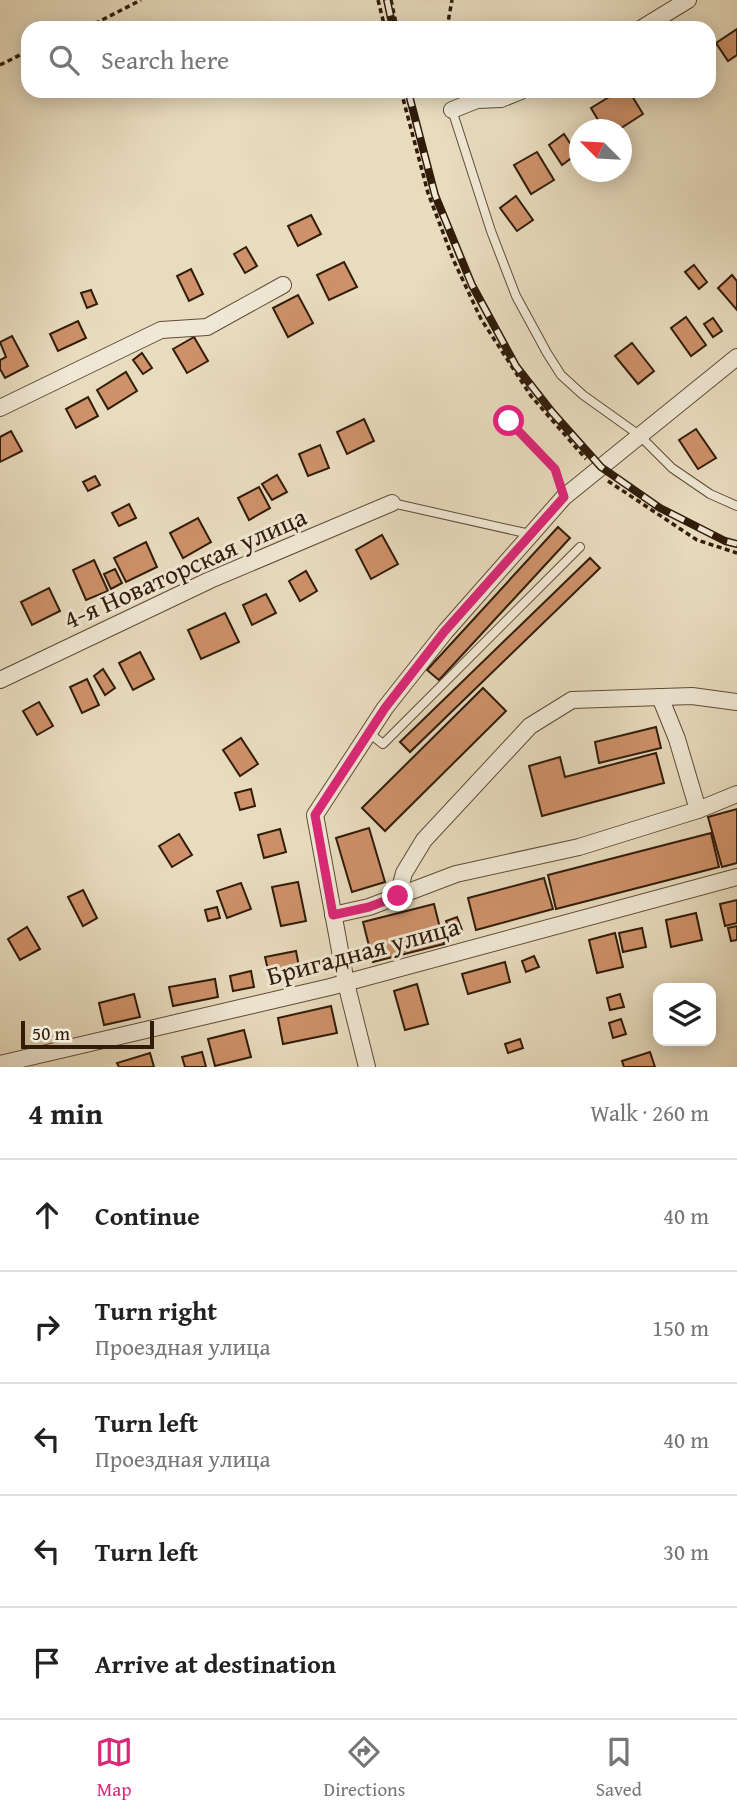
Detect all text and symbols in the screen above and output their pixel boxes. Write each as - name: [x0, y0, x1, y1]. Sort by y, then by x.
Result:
- search box: [21, 21, 716, 98]
- text: Search here: [101, 40, 229, 79]
- icon: search: [45, 41, 83, 79]
- north arrow: [569, 119, 632, 182]
- route start: [493, 405, 524, 436]
- street label: 4-я Новаторская улица: [57, 496, 313, 639]
- route end: [382, 880, 413, 911]
- street label: Бригадная улица: [262, 906, 464, 995]
- map controls: [653, 983, 716, 1046]
- button: layers: [653, 983, 716, 1046]
- scale bar: [21, 1018, 154, 1050]
- text: 50 m: [32, 1019, 70, 1047]
- text: 4 min: [28, 1091, 103, 1135]
- text: Walk · 260 m: [590, 1096, 709, 1129]
- icon: ahead: [28, 1196, 66, 1234]
- text: Continue: [95, 1196, 200, 1235]
- text: 40 m: [663, 1199, 709, 1232]
- text: Turn right: [95, 1291, 217, 1330]
- icon: right: [28, 1308, 66, 1346]
- text: 150 m: [652, 1311, 709, 1344]
- text: Проездная улица: [95, 1330, 270, 1363]
- text: Turn left: [95, 1403, 198, 1442]
- icon: left: [28, 1420, 66, 1458]
- text: 40 m: [663, 1423, 709, 1456]
- text: Проездная улица: [95, 1442, 270, 1475]
- icon: left: [28, 1532, 66, 1570]
- text: Turn left: [95, 1532, 198, 1571]
- text: 30 m: [663, 1535, 709, 1568]
- icon: arrive: [28, 1644, 66, 1682]
- text: Arrive at destination: [95, 1644, 336, 1683]
- tab: Map: [95, 1733, 133, 1803]
- tab: Directions: [324, 1733, 405, 1803]
- tab: Saved: [596, 1733, 642, 1803]

